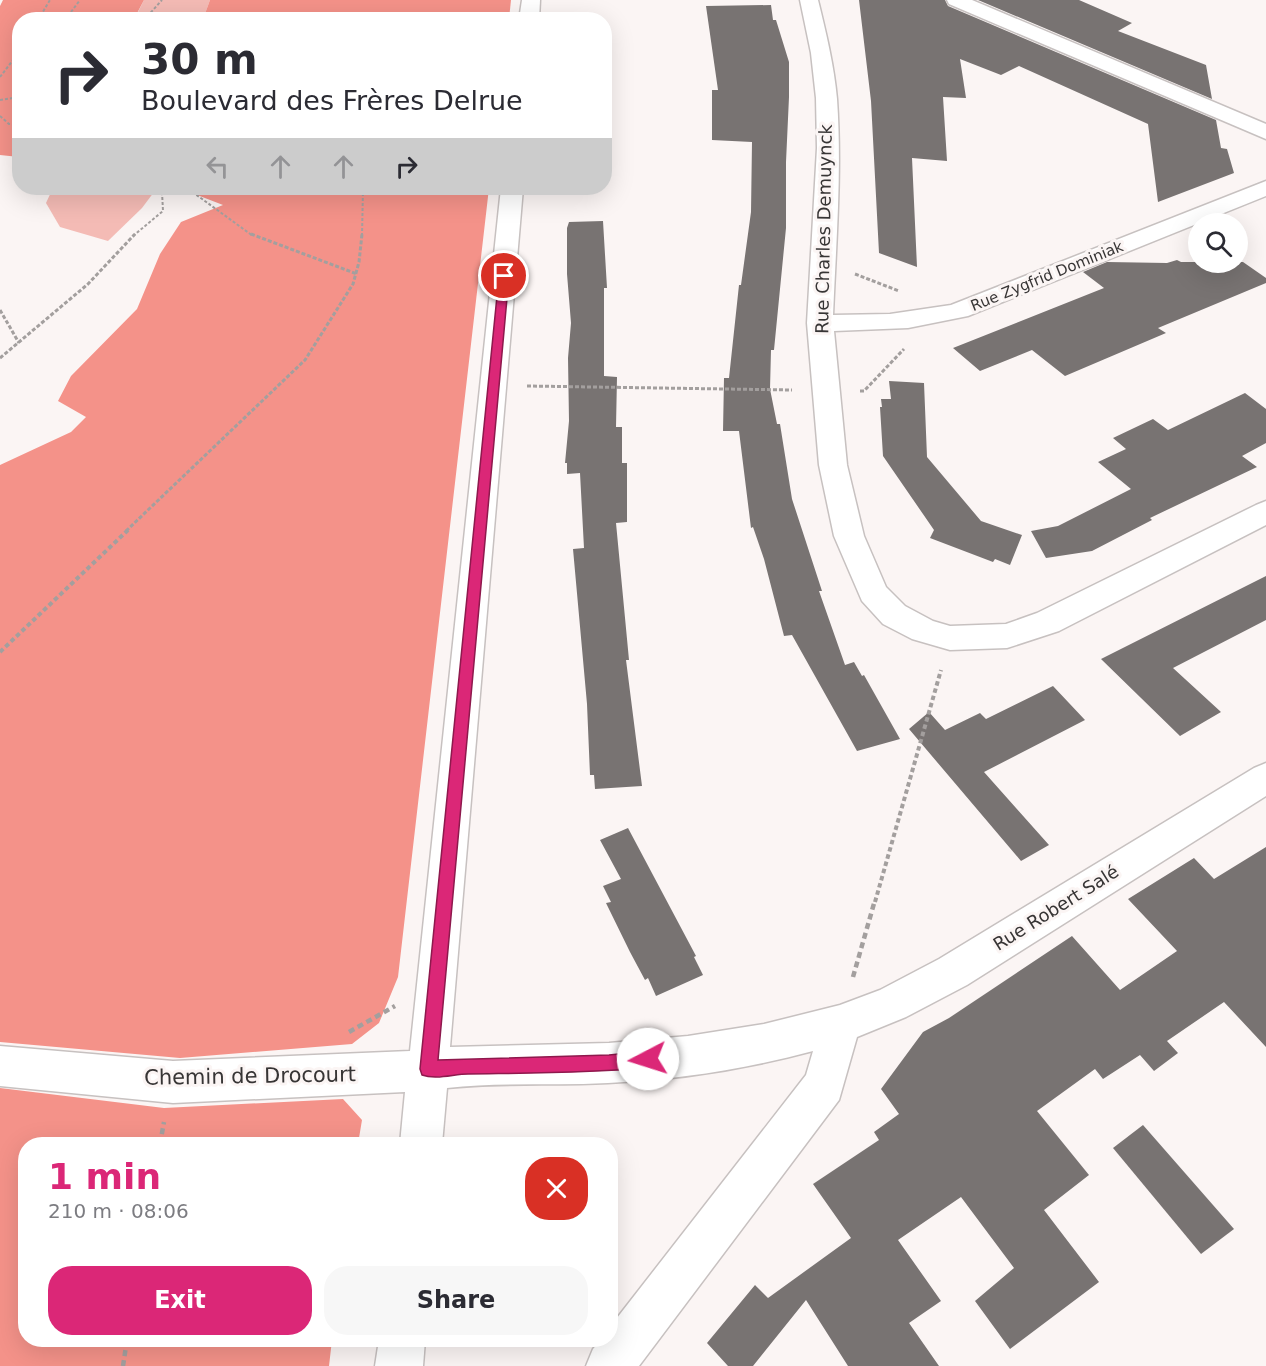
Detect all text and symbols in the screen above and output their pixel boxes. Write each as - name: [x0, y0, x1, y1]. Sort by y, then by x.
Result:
- text: 30 m: [141, 35, 258, 84]
- icon: right: [42, 36, 120, 114]
- text: Boulevard des Frères Delrue: [141, 85, 523, 116]
- street label: Rue Charles Demuynck: [811, 123, 836, 334]
- icon: left: [201, 150, 234, 183]
- icon: ahead: [264, 150, 297, 183]
- icon: ahead: [327, 150, 360, 183]
- icon: right: [390, 150, 423, 183]
- map controls: [1188, 213, 1248, 273]
- button: search: [1188, 213, 1248, 273]
- street label: Rue Zygfrid Dominiak: [968, 237, 1126, 315]
- pin: [478, 250, 529, 301]
- icon: arrive: [487, 259, 520, 292]
- street label: Rue Robert Salé: [989, 861, 1122, 955]
- position arrow: [616, 1027, 680, 1091]
- street label: Chemin de Drocourt: [144, 1062, 356, 1090]
- text: 1 min: [48, 1156, 161, 1197]
- button: close: [525, 1157, 588, 1220]
- text: 210 m · 08:06: [48, 1199, 189, 1223]
- button: Exit: [48, 1266, 312, 1335]
- button: Share: [324, 1266, 588, 1335]

